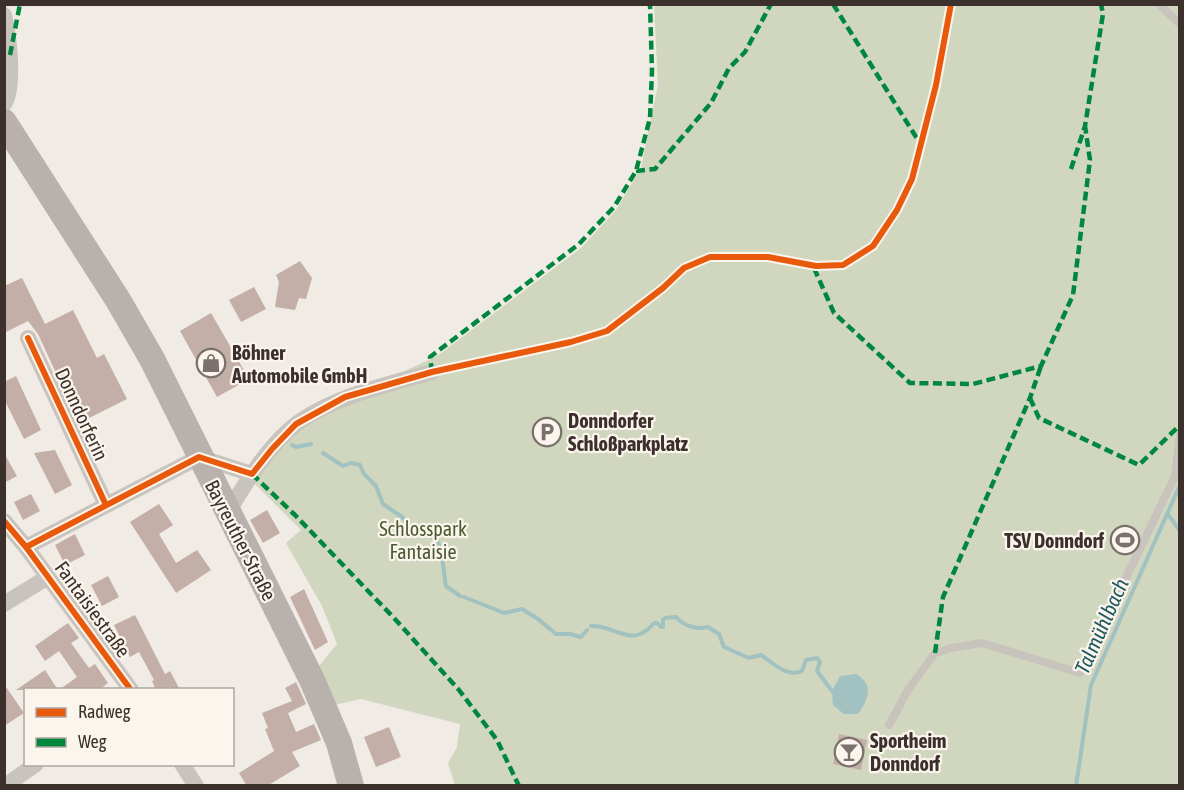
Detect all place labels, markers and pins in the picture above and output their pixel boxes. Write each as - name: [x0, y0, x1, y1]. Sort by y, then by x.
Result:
- place label: Böhner Automobile GmbH: [231, 341, 367, 387]
- shop icon: Böhner Automobile GmbH: [195, 347, 227, 379]
- place label: Donndorfer Schloßparkplatz: [568, 409, 689, 455]
- parking icon: Donndorfer Schloßparkplatz: [531, 416, 563, 448]
- sports icon: TSV Donndorf: [1109, 524, 1141, 556]
- place label: TSV Donndorf: [1004, 529, 1104, 552]
- place label: Sportheim Donndorf: [870, 729, 947, 775]
- bar icon: Sportheim Donndorf: [833, 736, 865, 768]

